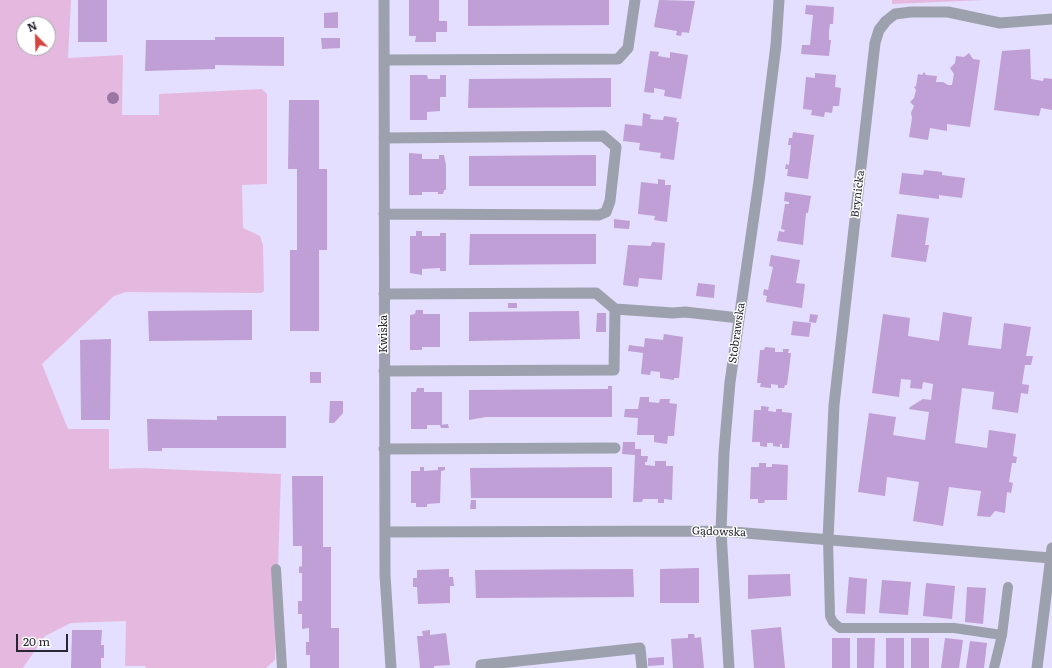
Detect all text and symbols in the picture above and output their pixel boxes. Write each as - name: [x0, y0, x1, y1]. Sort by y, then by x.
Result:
- north arrow: [16, 16, 56, 56]
- text: N: [24, 17, 39, 35]
- street label: Brynicka: [849, 169, 867, 219]
- street label: Stobrawska: [726, 302, 748, 364]
- street label: Kwiska: [377, 315, 391, 353]
- street label: Gądowska: [692, 524, 746, 540]
- scale bar: [18, 626, 70, 652]
- text: 20 m: [23, 632, 50, 650]

